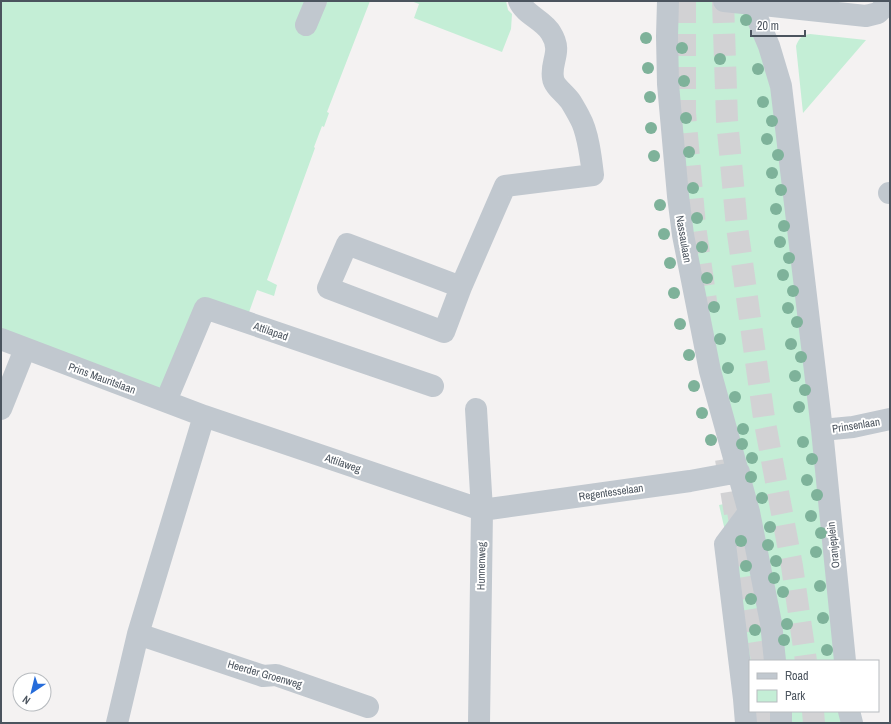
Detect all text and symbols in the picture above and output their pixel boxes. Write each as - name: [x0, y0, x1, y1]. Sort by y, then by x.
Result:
- scale bar: [751, 12, 805, 38]
- text: 20 m: [757, 18, 779, 34]
- street label: Nassaulaan: [673, 214, 695, 264]
- street label: Attilapad: [251, 318, 290, 343]
- street label: Prins Mauritslaan: [66, 359, 138, 397]
- street label: Prinsenlaan: [831, 414, 881, 436]
- street label: Attilaweg: [322, 450, 363, 476]
- street label: Regentesselaan: [578, 481, 644, 503]
- street label: Oranjeplein: [824, 521, 842, 569]
- street label: Hunnenweg: [474, 542, 488, 590]
- street label: Heerder Groenweg: [226, 657, 304, 691]
- legend: [749, 660, 879, 712]
- text: Road: [785, 668, 809, 684]
- north arrow: [12, 672, 52, 712]
- text: Park: [785, 688, 805, 704]
- text: N: [20, 693, 33, 708]

